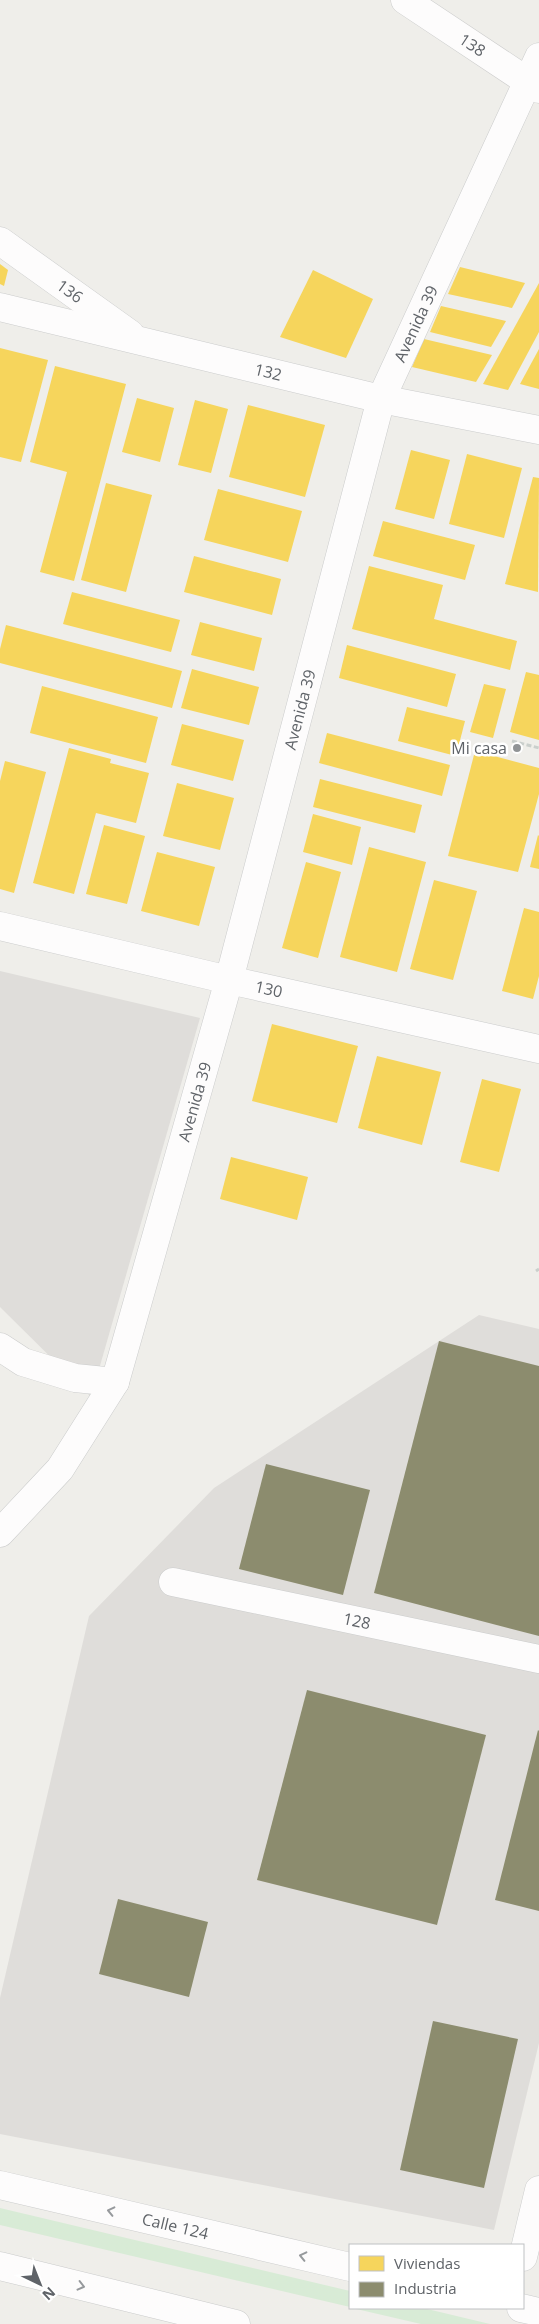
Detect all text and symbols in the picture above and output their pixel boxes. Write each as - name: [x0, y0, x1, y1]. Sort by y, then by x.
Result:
- street label: 138: [455, 28, 490, 62]
- street label: 136: [52, 274, 88, 308]
- street label: Avenida 39: [389, 282, 443, 366]
- street label: 132: [252, 358, 284, 386]
- street label: Avenida 39: [279, 667, 321, 752]
- place label: Mi casa: [451, 737, 507, 759]
- marker: Mi casa: [511, 742, 523, 754]
- street label: 130: [253, 975, 285, 1003]
- street label: Avenida 39: [173, 1059, 216, 1144]
- street label: 128: [341, 1607, 373, 1634]
- one-way arrow: [106, 2206, 115, 2217]
- street label: Calle 124: [140, 2208, 211, 2244]
- legend: [349, 2244, 524, 2309]
- one-way arrow: [298, 2251, 307, 2262]
- text: Viviendas: [394, 2253, 460, 2273]
- north arrow: [15, 2259, 65, 2309]
- text: Industria: [394, 2278, 457, 2298]
- one-way arrow: [77, 2280, 86, 2291]
- text: N: [39, 2283, 60, 2305]

